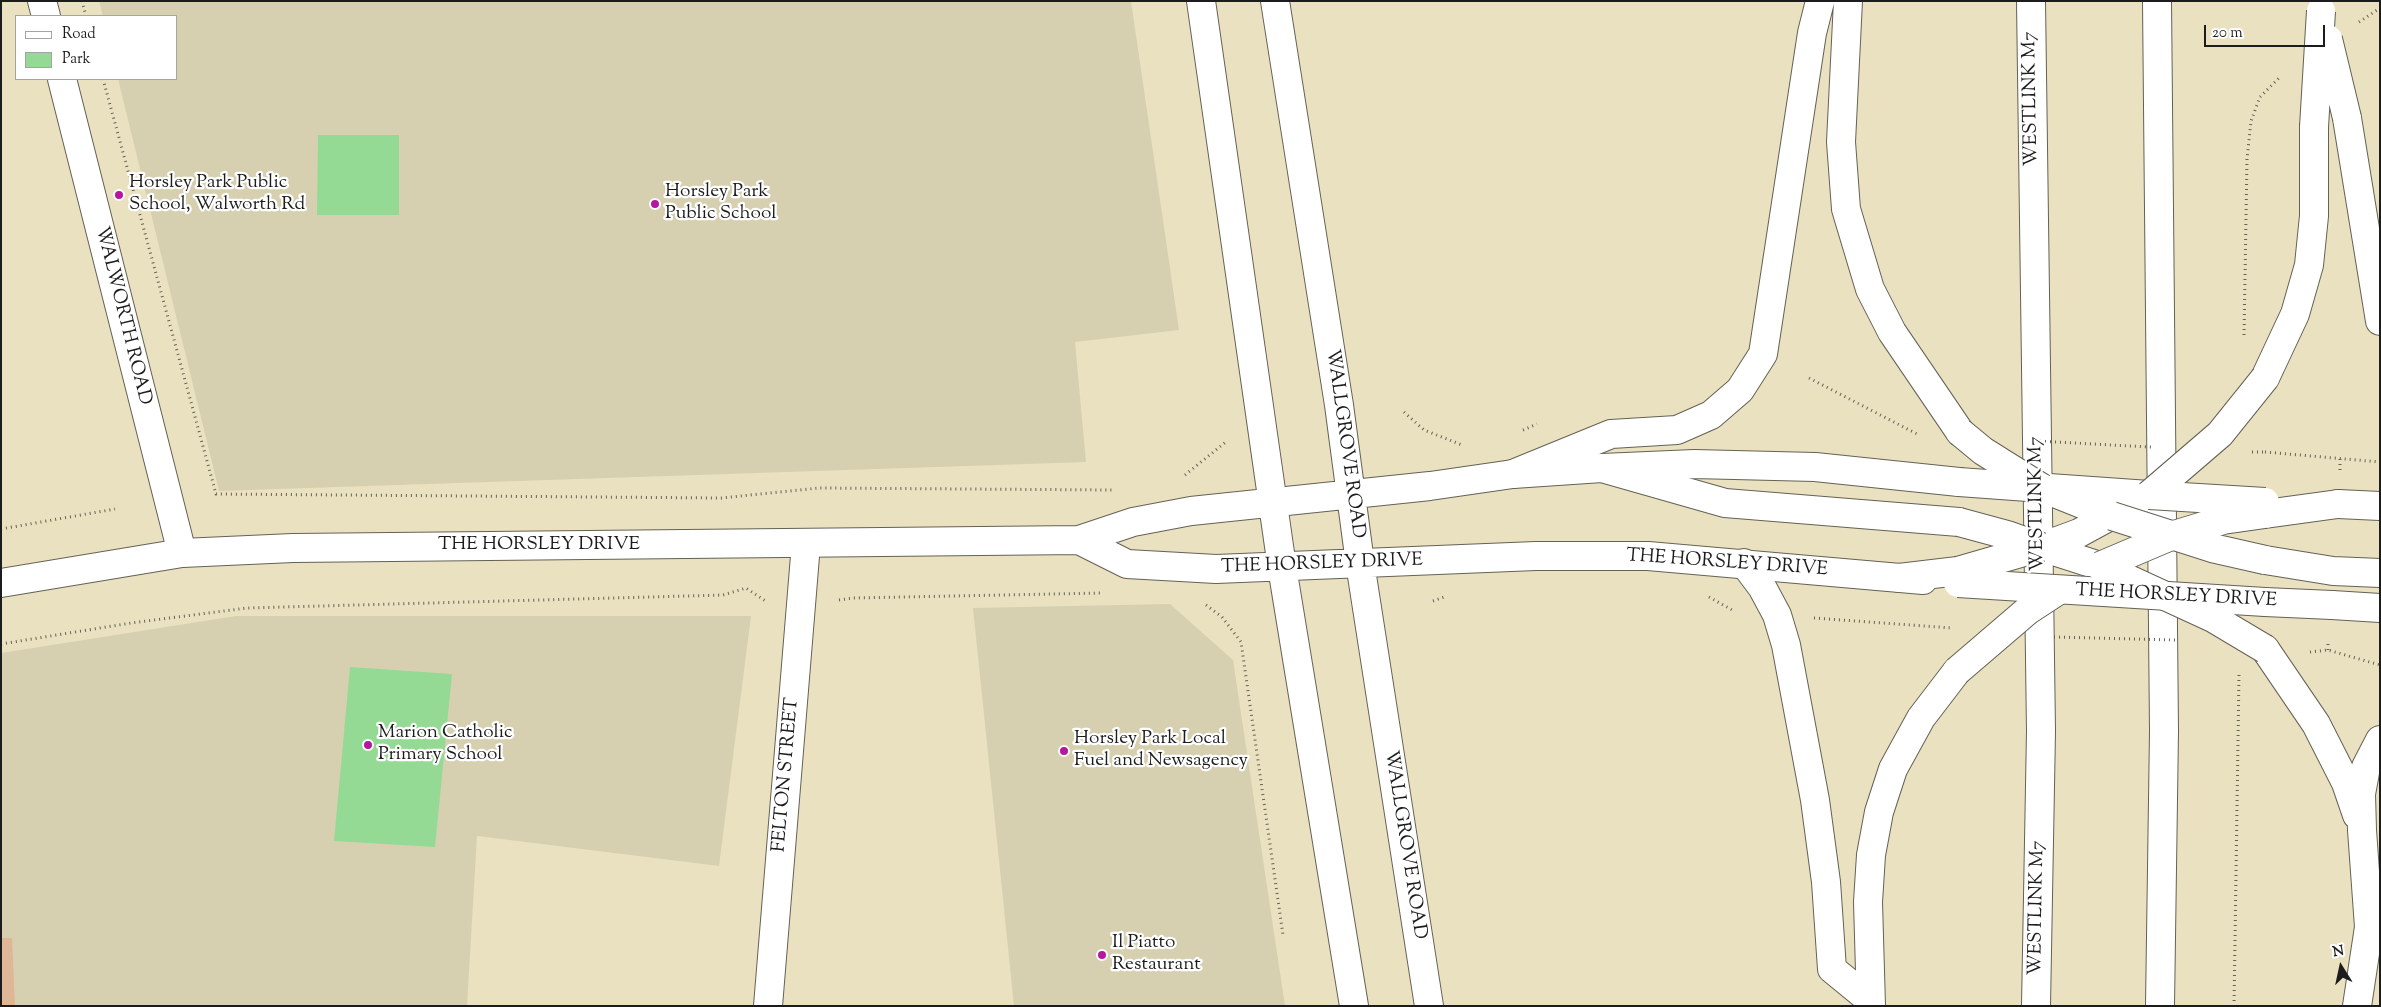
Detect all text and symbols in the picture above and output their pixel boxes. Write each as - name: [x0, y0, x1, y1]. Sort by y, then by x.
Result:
- legend: [15, 15, 178, 80]
- scale bar: [2206, 15, 2327, 47]
- text: 20 m: [2212, 23, 2243, 44]
- text: Road: [62, 24, 96, 45]
- street label: WESTLINK M7: [2019, 31, 2045, 167]
- text: Park: [62, 49, 91, 70]
- place label: Horsley Park Public School, Walworth Rd: [129, 173, 305, 217]
- place label: Horsley Park Public School: [665, 182, 777, 226]
- marker: Horsley Park Public School, Walworth Rd: [113, 189, 125, 201]
- marker: Horsley Park Public School: [649, 198, 661, 210]
- street label: WALWORTH ROAD: [89, 224, 155, 408]
- street label: WALLGROVE ROAD: [1319, 348, 1369, 540]
- street label: WESTLINK M7: [2025, 436, 2051, 572]
- street label: THE HORSLEY DRIVE: [438, 535, 640, 557]
- street label: THE HORSLEY DRIVE: [1625, 546, 1829, 582]
- street label: THE HORSLEY DRIVE: [1221, 550, 1423, 580]
- street label: THE HORSLEY DRIVE: [2075, 580, 2277, 614]
- street label: FELTON STREET: [769, 697, 805, 853]
- place label: Marion Catholic Primary School: [378, 723, 513, 767]
- place label: Horsley Park Local Fuel and Newsagency: [1074, 729, 1248, 773]
- marker: Marion Catholic Primary School: [362, 739, 374, 751]
- marker: Horsley Park Local Fuel and Newsagency: [1058, 745, 1070, 757]
- street label: WALLGROVE ROAD: [1378, 749, 1430, 941]
- street label: WESTLINK M7: [2025, 840, 2051, 976]
- place label: Il Piatto Restaurant: [1112, 933, 1201, 977]
- text: N: [2331, 941, 2346, 963]
- north arrow: [2316, 942, 2366, 992]
- marker: Il Piatto Restaurant: [1096, 949, 1108, 961]

